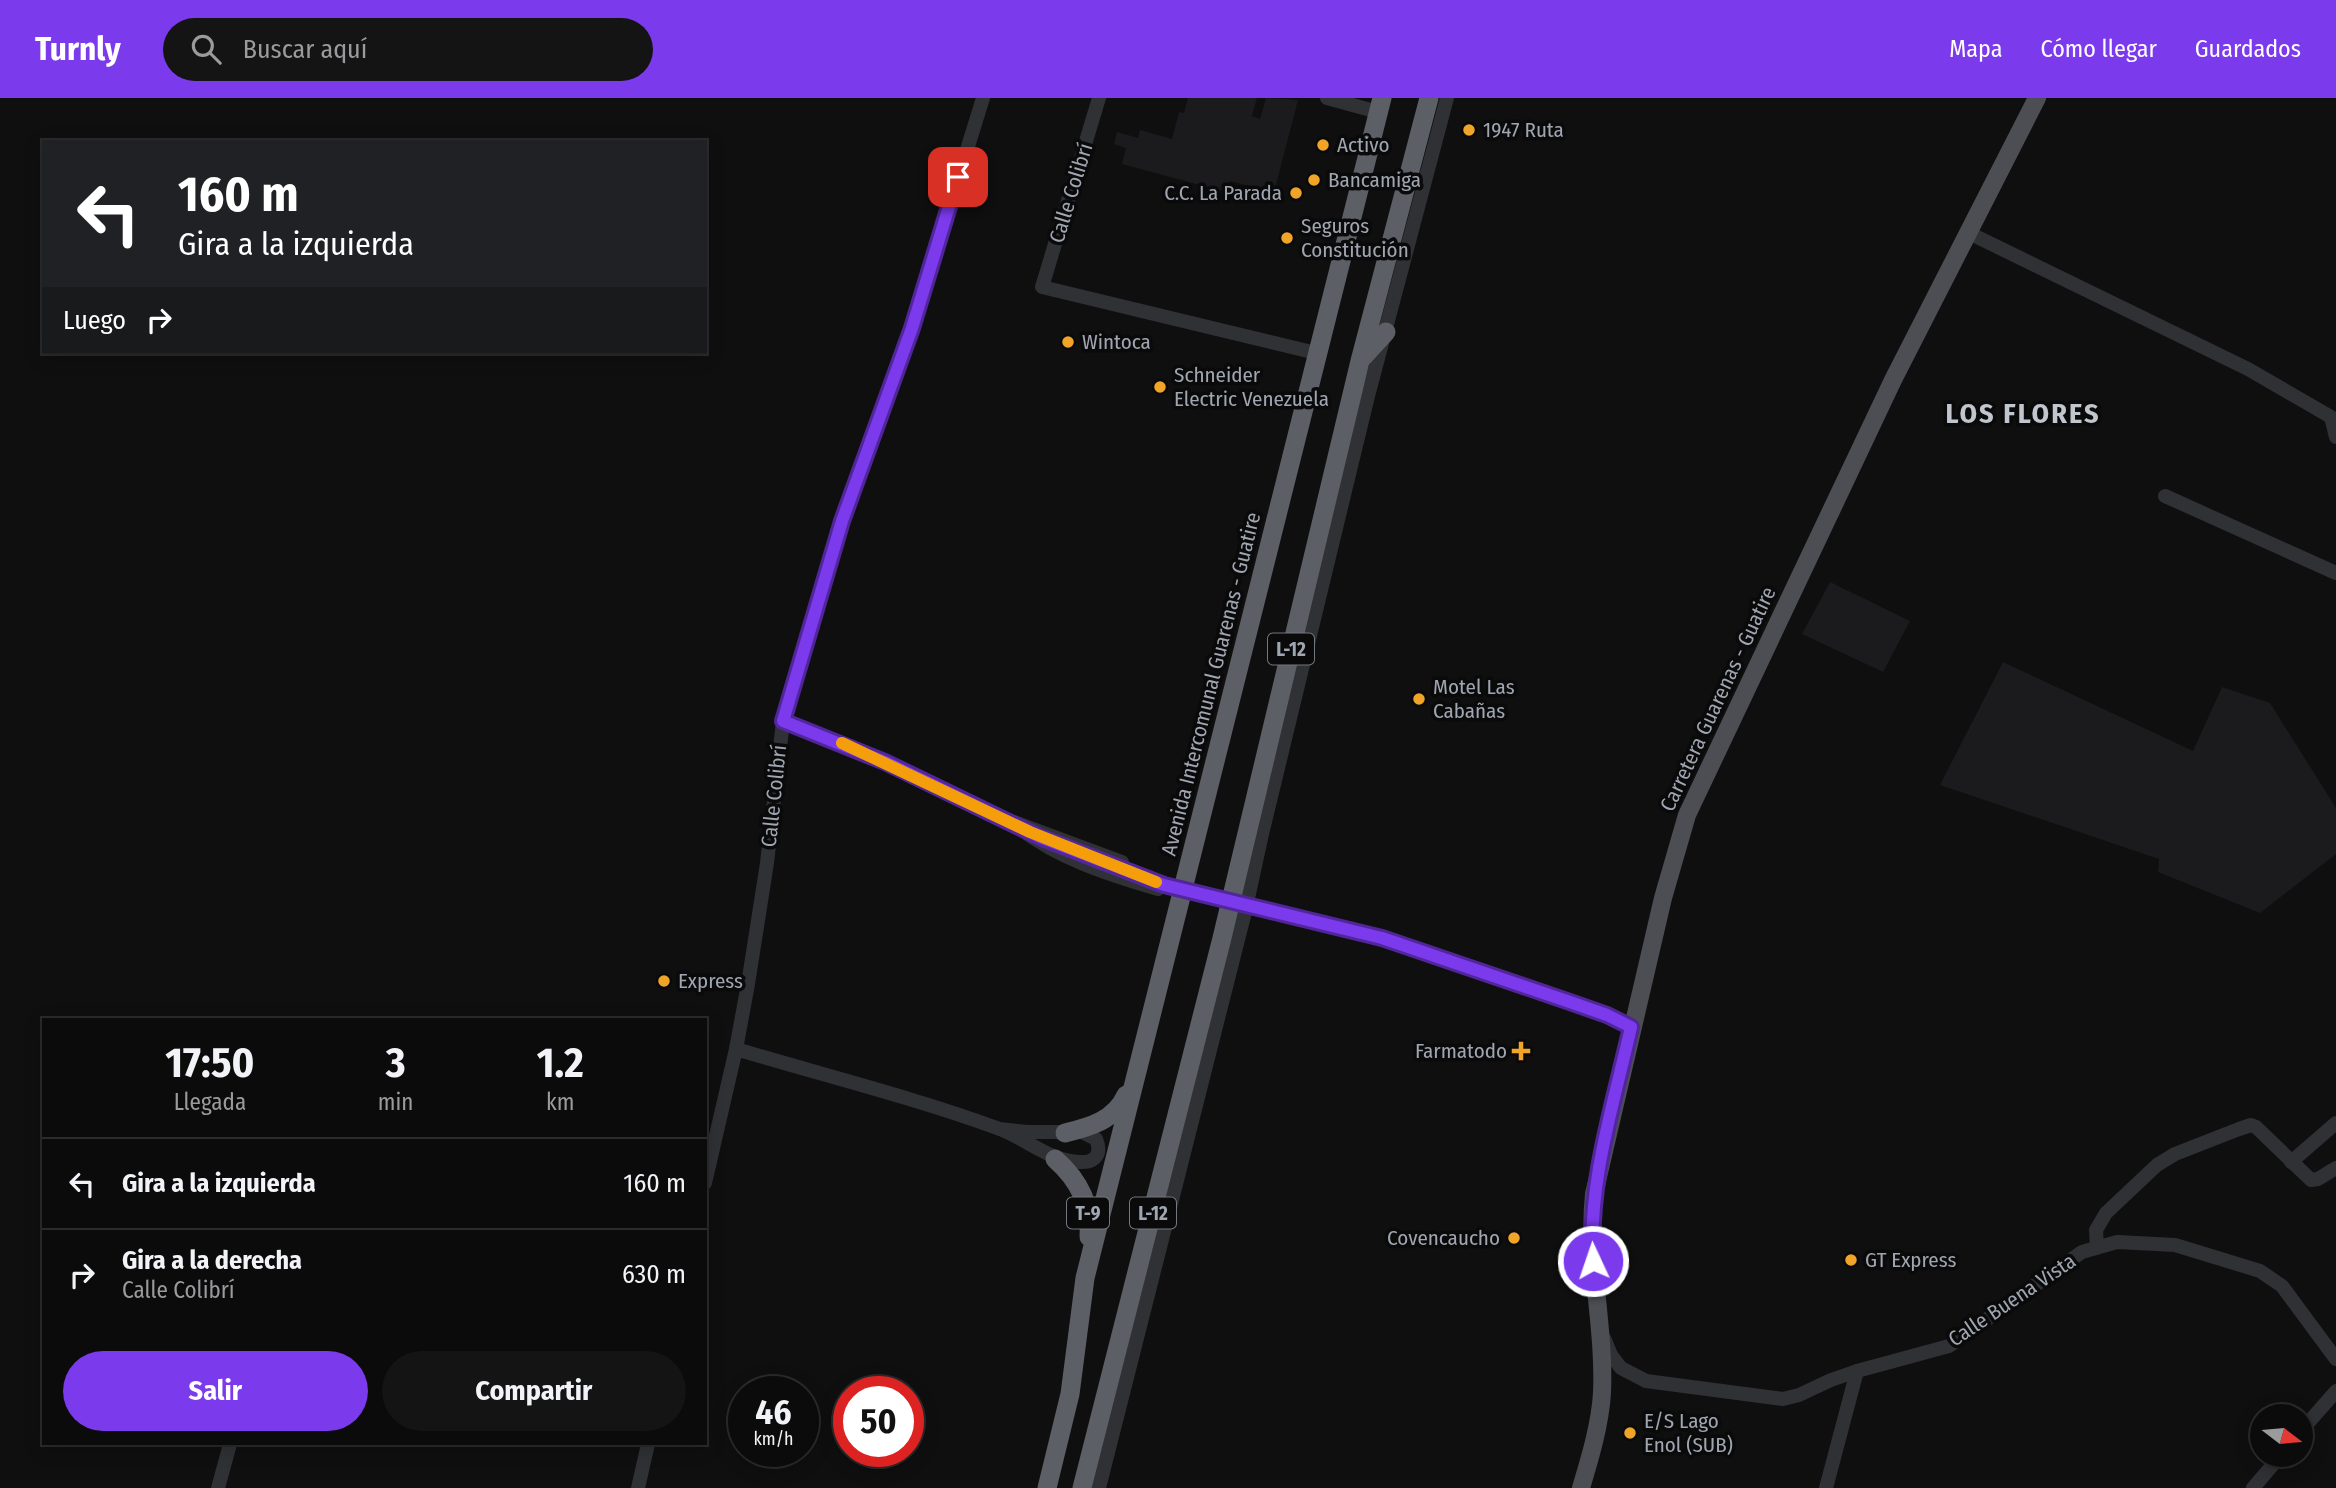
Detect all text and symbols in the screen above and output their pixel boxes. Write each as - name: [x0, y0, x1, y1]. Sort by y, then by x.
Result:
- search box: [163, 18, 653, 81]
- text: Turnly: [35, 29, 121, 69]
- icon: search: [187, 30, 225, 68]
- text: Buscar aquí: [243, 34, 367, 65]
- text: Mapa: [1949, 35, 2002, 63]
- text: Cómo llegar: [2040, 35, 2157, 63]
- text: Guardados: [2195, 35, 2301, 63]
- place label: 1947 Ruta: [1483, 117, 1564, 143]
- marker: 1947 Ruta: [1461, 122, 1477, 138]
- place label: Activo: [1337, 132, 1390, 158]
- marker: Activo: [1315, 137, 1331, 153]
- street label: Calle Colibrí: [1044, 140, 1098, 246]
- pin: [928, 147, 988, 207]
- icon: arrive: [939, 158, 977, 196]
- text: 160 m: [178, 165, 299, 224]
- place label: Bancamiga: [1328, 167, 1421, 193]
- icon: left: [63, 168, 154, 259]
- marker: Bancamiga: [1306, 172, 1322, 188]
- place label: C.C. La Parada: [1164, 180, 1282, 206]
- marker: C.C. La Parada: [1288, 185, 1304, 201]
- place label: Seguros Constitución: [1301, 213, 1409, 263]
- text: Gira a la izquierda: [178, 225, 414, 263]
- marker: Seguros Constitución: [1279, 230, 1295, 246]
- icon: right: [140, 301, 178, 339]
- text: Luego: [63, 305, 126, 336]
- place label: Wintoca: [1082, 329, 1151, 355]
- marker: Wintoca: [1060, 334, 1076, 350]
- place label: Schneider Electric Venezuela: [1174, 362, 1329, 412]
- marker: Schneider Electric Venezuela: [1152, 379, 1168, 395]
- district label: LOS FLORES: [1946, 397, 2100, 430]
- street label: Avenida Intercomunal Guarenas - Guatire: [1156, 510, 1266, 858]
- street label: Carretera Guarenas - Guatire: [1654, 583, 1782, 815]
- road number: L-12: [1268, 634, 1314, 664]
- place label: Motel Las Cabañas: [1433, 674, 1515, 724]
- marker: Motel Las Cabañas: [1411, 691, 1427, 707]
- street label: Calle Colibrí: [756, 744, 792, 848]
- place label: Express: [678, 968, 743, 994]
- marker: Express: [656, 973, 672, 989]
- text: 17:50: [165, 1038, 255, 1088]
- text: 3: [386, 1038, 406, 1088]
- text: 1.2: [537, 1038, 584, 1088]
- place label: Farmatodo: [1415, 1038, 1507, 1064]
- marker: Farmatodo: [1513, 1043, 1529, 1059]
- text: Llegada: [174, 1088, 246, 1116]
- text: min: [378, 1088, 413, 1116]
- text: km: [546, 1088, 574, 1116]
- icon: left: [63, 1165, 101, 1203]
- text: Gira a la izquierda: [122, 1168, 316, 1199]
- text: 160 m: [623, 1168, 686, 1199]
- road number: T-9: [1067, 1198, 1109, 1228]
- road number: L-12: [1130, 1198, 1176, 1228]
- position arrow: [1556, 1224, 1630, 1298]
- place label: Covencaucho: [1387, 1225, 1500, 1251]
- marker: Covencaucho: [1506, 1230, 1522, 1246]
- text: Gira a la derecha: [122, 1245, 302, 1276]
- place label: GT Express: [1865, 1247, 1956, 1273]
- street label: Calle Buena Vista: [1943, 1248, 2081, 1352]
- marker: GT Express: [1843, 1252, 1859, 1268]
- icon: right: [63, 1256, 101, 1294]
- text: 630 m: [622, 1259, 686, 1290]
- text: Calle Colibrí: [122, 1276, 235, 1304]
- button: Salir: [63, 1351, 368, 1431]
- button: Compartir: [382, 1351, 686, 1431]
- speed limit sign: 50: [833, 1376, 924, 1467]
- text: 46: [755, 1391, 792, 1433]
- north arrow: [2250, 1404, 2314, 1466]
- map controls: [2250, 1404, 2313, 1467]
- place label: E/S Lago Enol (SUB): [1644, 1408, 1733, 1458]
- marker: E/S Lago Enol (SUB): [1622, 1425, 1638, 1441]
- text: km/h: [753, 1428, 794, 1450]

